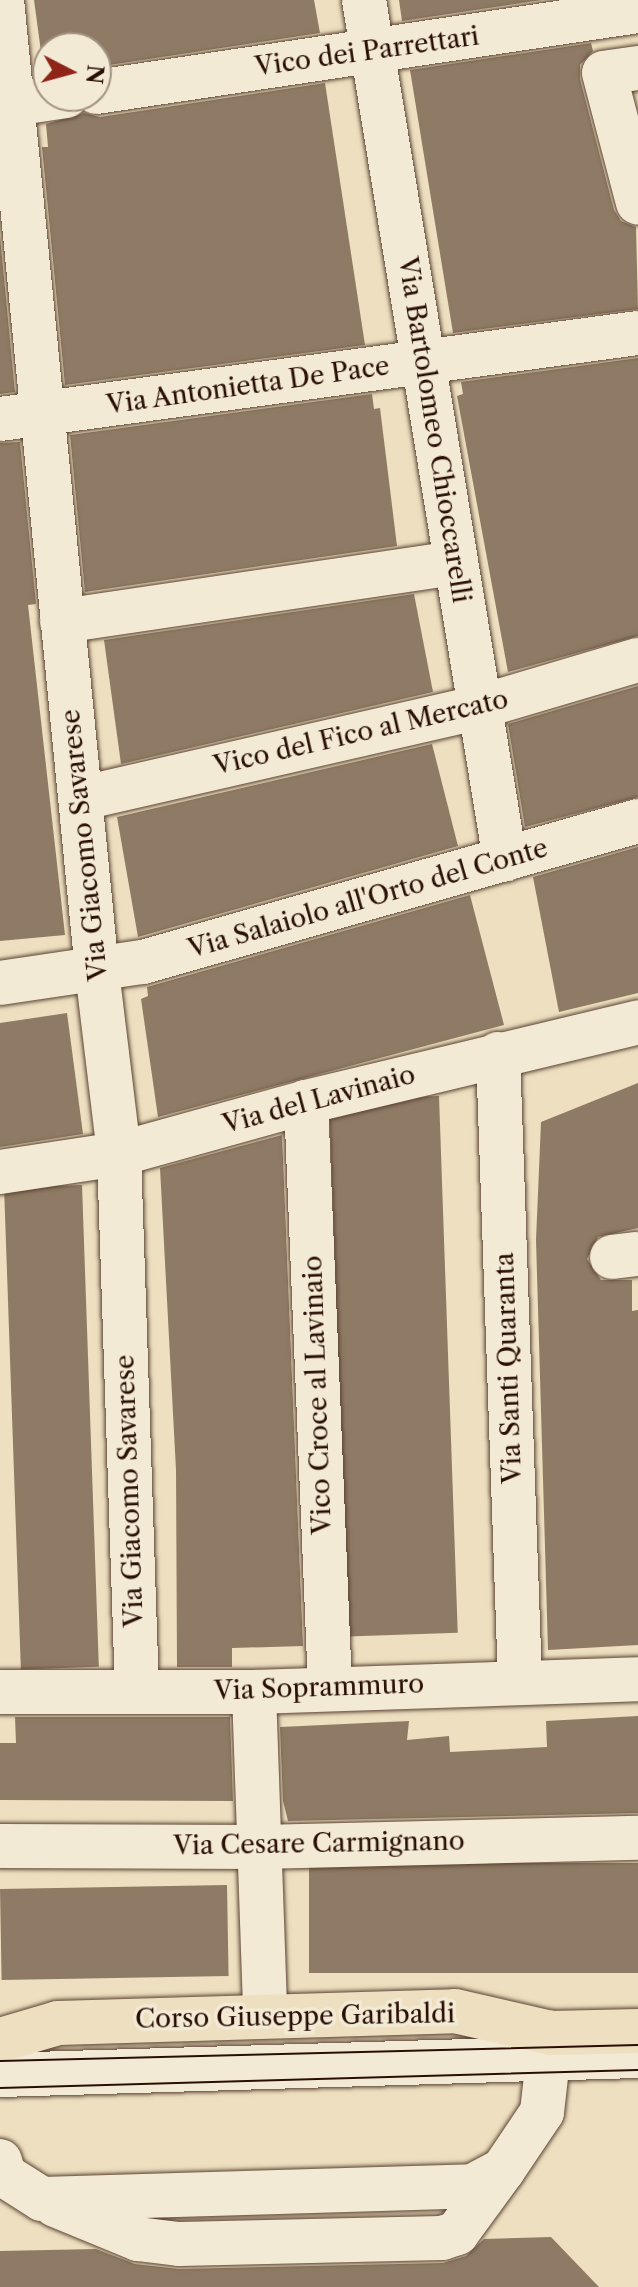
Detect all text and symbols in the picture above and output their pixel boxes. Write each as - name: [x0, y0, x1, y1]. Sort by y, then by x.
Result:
- street label: Vico dei Parrettari: [253, 21, 481, 83]
- north arrow: [32, 32, 112, 112]
- text: N: [80, 63, 109, 85]
- street label: Via Bartolomeo Chioccarelli: [391, 255, 477, 605]
- street label: Via Antonietta De Pace: [104, 351, 392, 421]
- street label: Vico del Fico al Mercato: [211, 684, 511, 782]
- street label: Via Giacomo Savarese: [55, 708, 115, 982]
- street label: Via Salaiolo all'Orto del Conte: [185, 833, 551, 965]
- street label: Via del Lavinaio: [219, 1059, 419, 1141]
- street label: Via Santi Quaranta: [489, 1252, 529, 1484]
- street label: Vico Croce al Lavinaio: [298, 1255, 338, 1535]
- street label: Via Giacomo Savarese: [110, 1354, 150, 1628]
- street label: Via Soprammuro: [213, 1669, 425, 1707]
- street label: Via Cesare Carmignano: [173, 1826, 465, 1862]
- street label: Corso Giuseppe Garibaldi: [135, 1999, 455, 2035]

